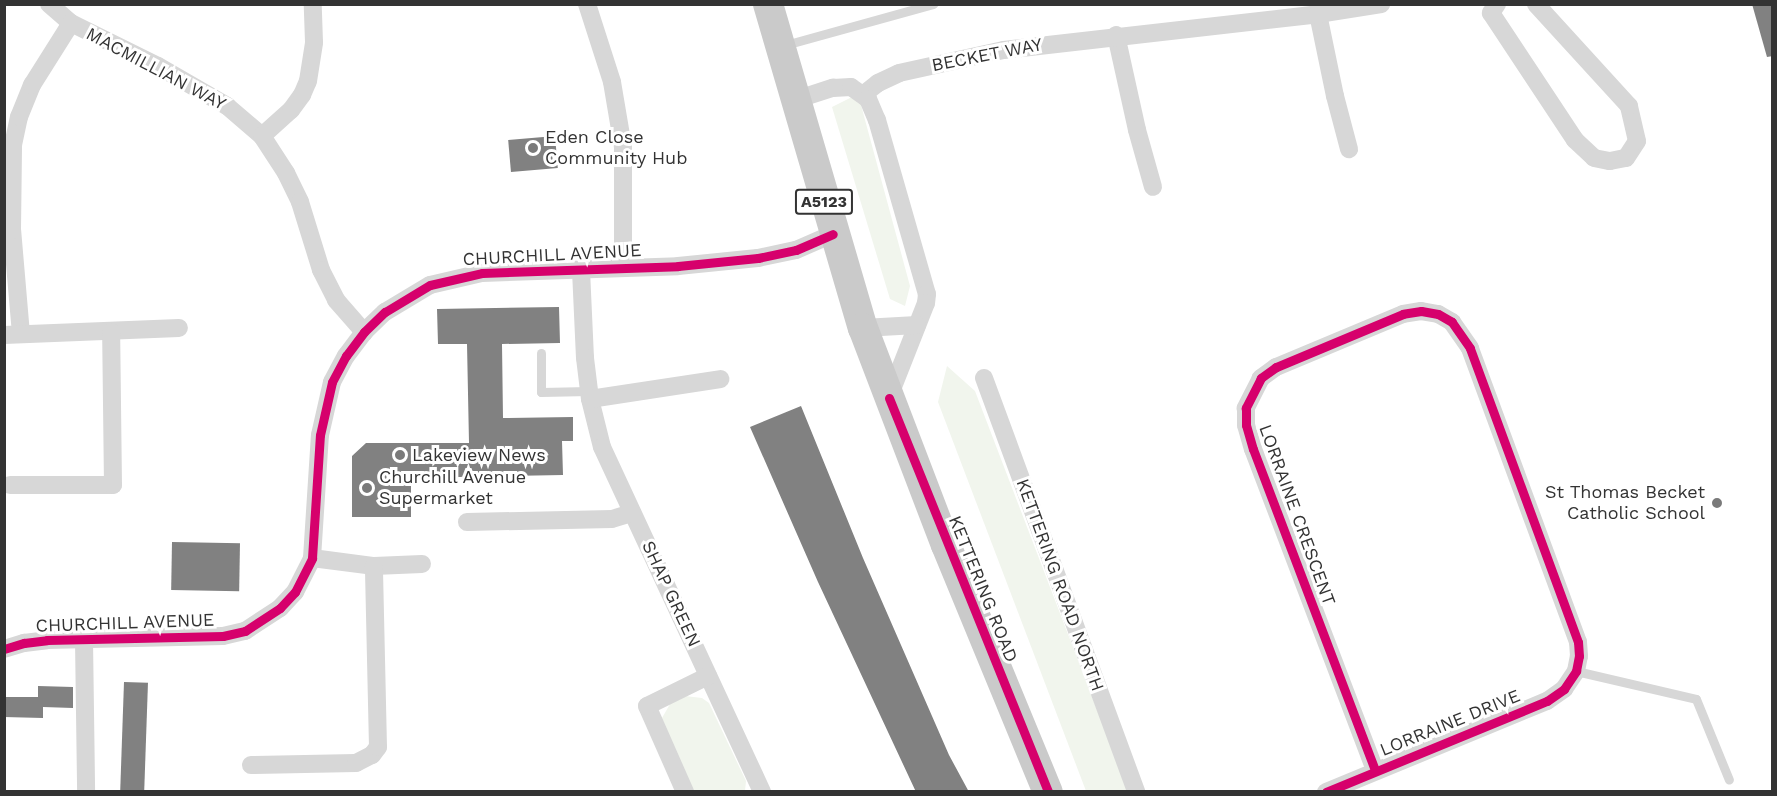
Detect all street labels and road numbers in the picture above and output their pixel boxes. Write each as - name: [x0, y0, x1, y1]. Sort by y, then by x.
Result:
- street label: MACMILLIAN WAY: [82, 23, 230, 115]
- street label: BECKET WAY: [929, 34, 1045, 76]
- road number: A5123: [794, 189, 854, 215]
- street label: CHURCHILL AVENUE: [462, 240, 642, 270]
- street label: LORRAINE CRESCENT: [1254, 422, 1340, 608]
- street label: KETTERING ROAD NORTH: [1011, 476, 1109, 694]
- street label: KETTERING ROAD: [944, 513, 1022, 665]
- street label: SHAP GREEN: [637, 537, 705, 651]
- street label: CHURCHILL AVENUE: [35, 609, 215, 637]
- street label: LORRAINE DRIVE: [1377, 685, 1523, 761]

